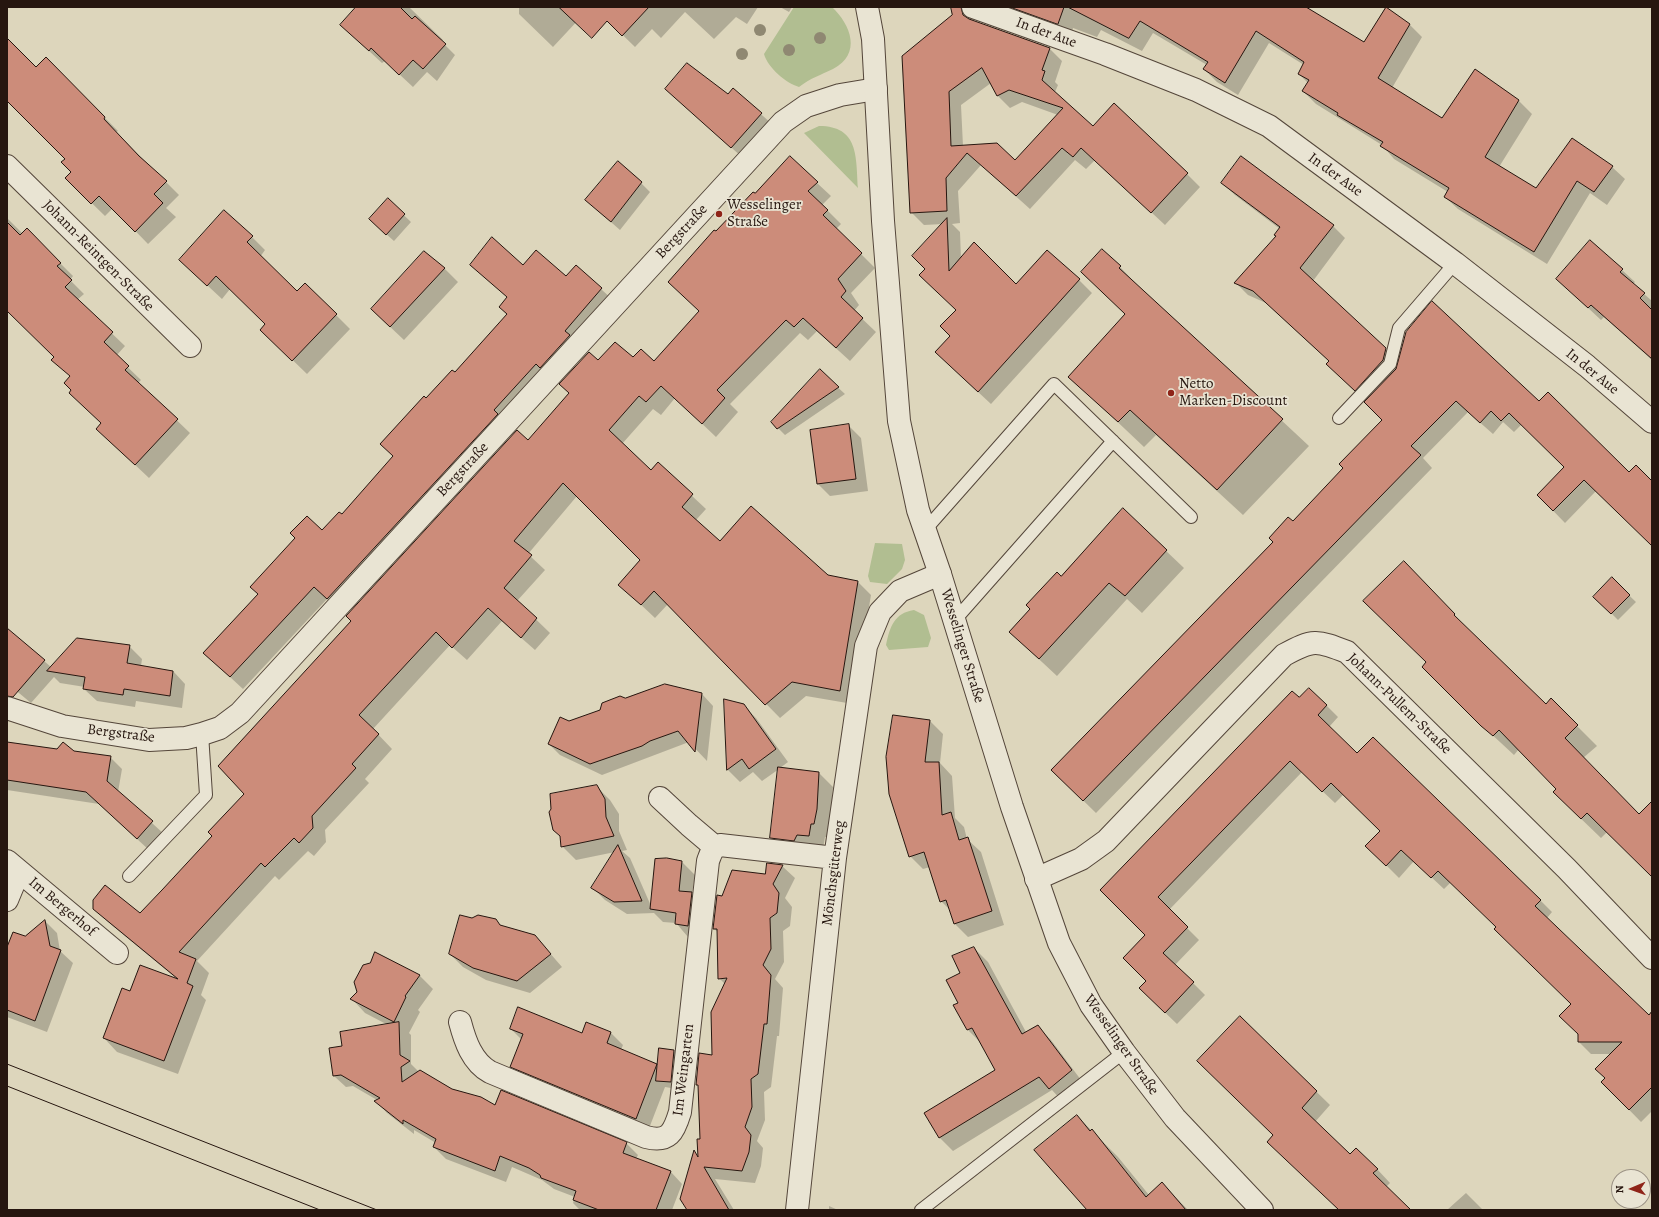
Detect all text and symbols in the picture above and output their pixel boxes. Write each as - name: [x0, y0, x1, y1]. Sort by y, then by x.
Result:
- street label: In der Aue: [1013, 14, 1079, 52]
- street label: In der Aue: [1304, 149, 1366, 201]
- street label: Johann-Reintgen-Straße: [38, 196, 158, 316]
- place label: Wesselinger Straße: [727, 196, 801, 231]
- street label: Bergstraße: [652, 201, 712, 263]
- marker: Wesselinger Straße: [714, 209, 724, 219]
- street label: In der Aue: [1562, 345, 1622, 399]
- place label: Netto Marken-Discount: [1179, 375, 1287, 410]
- marker: Netto Marken-Discount: [1166, 388, 1176, 398]
- street label: Bergstraße: [433, 439, 493, 501]
- street label: Wesselinger Straße: [936, 587, 988, 705]
- street label: Johann-Pullem-Straße: [1343, 650, 1455, 758]
- street label: Bergstraße: [86, 721, 156, 747]
- street label: Mönchsgüterweg: [819, 819, 849, 927]
- street label: Im Bergerhof: [25, 874, 99, 940]
- street label: Wesselinger Straße: [1080, 991, 1162, 1099]
- street label: Im Weingarten: [669, 1023, 699, 1117]
- north arrow: [1611, 1169, 1651, 1209]
- text: N: [1612, 1185, 1627, 1194]

